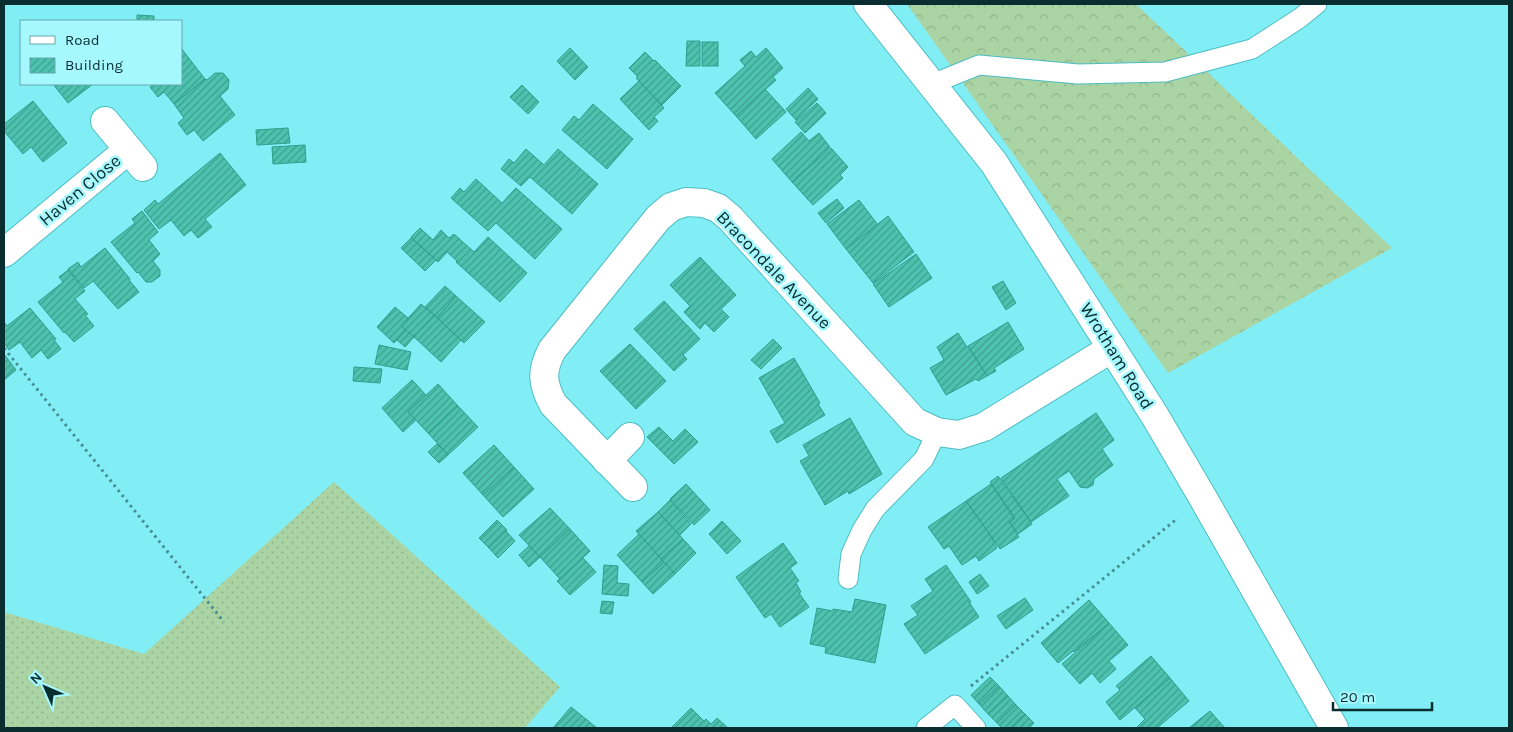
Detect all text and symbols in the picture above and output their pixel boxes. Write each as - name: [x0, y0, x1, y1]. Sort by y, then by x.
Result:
- legend: [20, 20, 182, 85]
- text: Road: [65, 31, 100, 49]
- text: Building: [65, 56, 123, 74]
- street label: Haven Close: [35, 149, 125, 231]
- street label: Bracondale Avenue: [712, 206, 836, 334]
- street label: Wrotham Road: [1075, 298, 1159, 414]
- north arrow: [20, 662, 70, 712]
- text: N: [27, 669, 46, 688]
- scale bar: [1333, 680, 1432, 712]
- text: 20 m: [1340, 688, 1375, 706]

